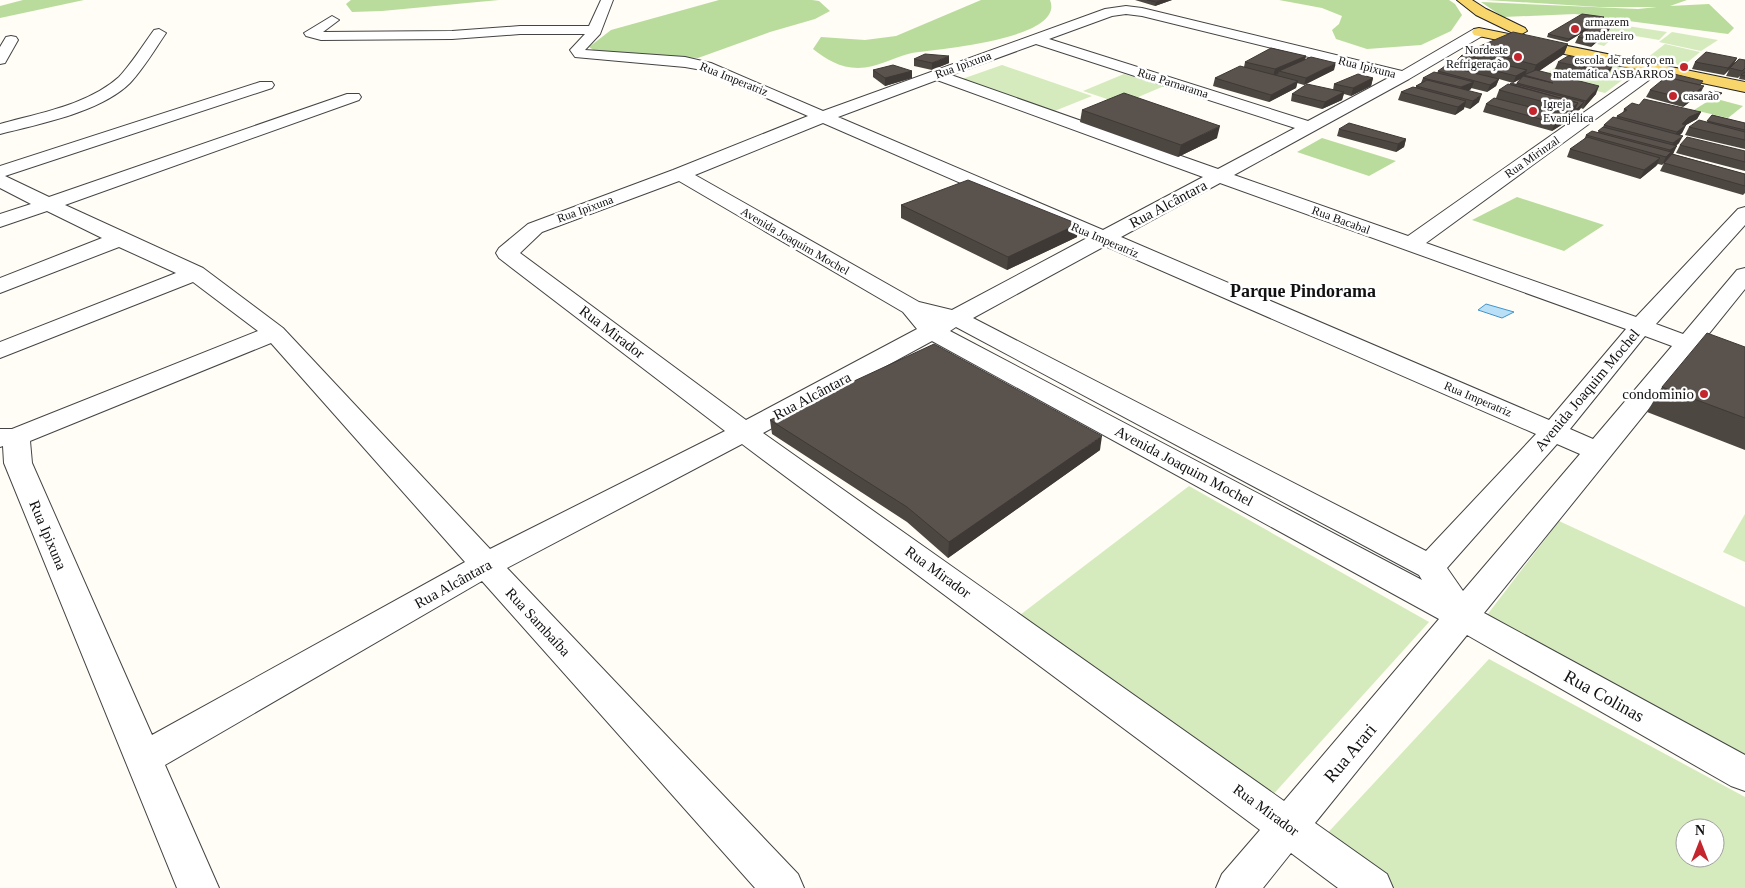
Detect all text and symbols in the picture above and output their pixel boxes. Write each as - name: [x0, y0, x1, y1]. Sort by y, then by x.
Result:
- place label: armazem madereiro: [1585, 15, 1634, 43]
- marker: armazem madereiro: [1569, 23, 1581, 35]
- place label: Nordeste Refrigeração: [1446, 43, 1508, 71]
- street label: Rua Ipixuna: [933, 48, 994, 82]
- marker: Nordeste Refrigeração: [1512, 51, 1524, 63]
- street label: Rua Ipixuna: [1337, 53, 1398, 81]
- place label: escola de reforço em matemática ASBARROS: [1553, 53, 1675, 81]
- street label: Rua Imperatriz: [698, 59, 770, 99]
- marker: escola de reforço em matemática ASBARROS: [1678, 61, 1690, 73]
- street label: Rua Parnarama: [1136, 65, 1211, 101]
- place label: casarão: [1683, 89, 1719, 103]
- marker: casarão: [1667, 90, 1679, 102]
- place label: Igreja Evanjélica: [1543, 97, 1594, 125]
- marker: Igreja Evanjélica: [1527, 105, 1539, 117]
- street label: Rua Mirinzal: [1502, 133, 1563, 181]
- street label: Rua Alcântara: [1127, 177, 1210, 231]
- street label: Rua Ipixuna: [555, 192, 616, 226]
- street label: Rua Bacabal: [1310, 203, 1373, 237]
- street label: Avenida Joaquim Mochel: [738, 204, 852, 278]
- street label: Rua Imperatriz: [1069, 219, 1141, 261]
- district label: Parque Pindorama: [1230, 281, 1376, 301]
- street label: Rua Mirador: [576, 302, 648, 362]
- street label: Avenida Joaquim Mochel: [1531, 326, 1643, 454]
- street label: Rua Alcântara: [771, 369, 854, 423]
- street label: Rua Imperatriz: [1442, 378, 1514, 420]
- place label: condominio: [1622, 386, 1694, 402]
- marker: condominio: [1698, 388, 1710, 400]
- street label: Avenida Joaquim Mochel: [1112, 423, 1256, 509]
- street label: Rua Ipixuna: [26, 498, 70, 572]
- street label: Rua Mirador: [902, 543, 974, 601]
- street label: Rua Alcântara: [412, 556, 495, 612]
- street label: Rua Sambaíba: [502, 585, 574, 660]
- street label: Rua Colinas: [1560, 666, 1648, 726]
- street label: Rua Arari: [1320, 720, 1380, 786]
- street label: Rua Mirador: [1230, 781, 1302, 839]
- north arrow: [1675, 818, 1725, 868]
- text: N: [1695, 823, 1705, 838]

